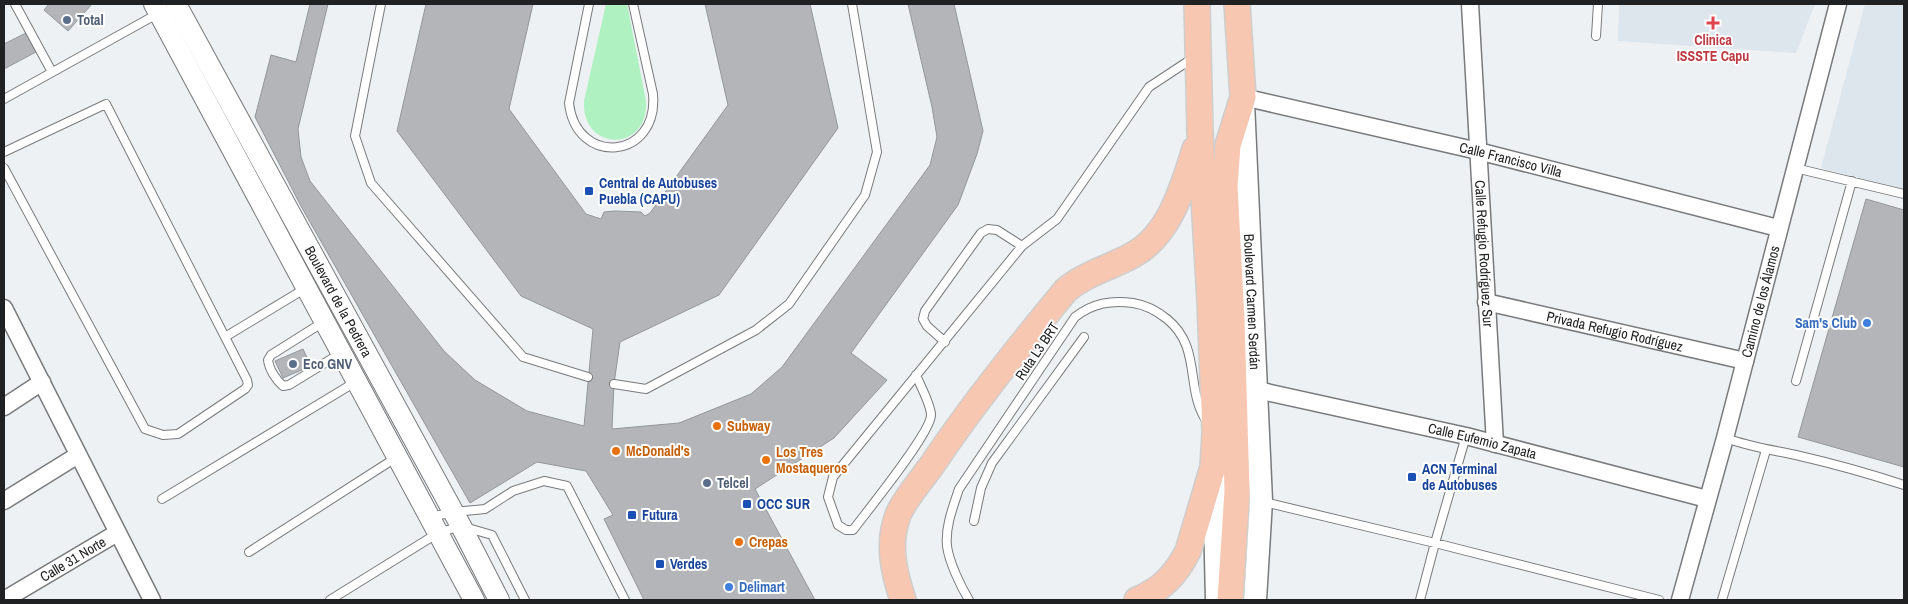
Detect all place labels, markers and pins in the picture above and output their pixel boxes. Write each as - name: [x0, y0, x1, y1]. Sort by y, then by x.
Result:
- place label: Total: [77, 11, 104, 29]
- marker: Total: [61, 14, 73, 26]
- marker: Clinica ISSSTE Capu: [1706, 16, 1720, 30]
- place label: Clinica ISSSTE Capu: [1677, 31, 1749, 65]
- place label: Central de Autobuses Puebla (CAPU): [599, 174, 717, 208]
- marker: Central de Autobuses Puebla (CAPU): [583, 185, 595, 197]
- place label: Sam's Club: [1795, 314, 1857, 332]
- marker: Sam's Club: [1861, 317, 1873, 329]
- place label: Eco GNV: [303, 355, 352, 373]
- marker: Eco GNV: [287, 358, 299, 370]
- place label: Subway: [727, 417, 771, 435]
- marker: Subway: [711, 420, 723, 432]
- place label: McDonald's: [626, 442, 690, 460]
- place label: Los Tres Mostaqueros: [776, 443, 847, 477]
- marker: McDonald's: [610, 445, 622, 457]
- marker: Los Tres Mostaqueros: [760, 454, 772, 466]
- place label: ACN Terminal de Autobuses: [1422, 460, 1498, 494]
- marker: ACN Terminal de Autobuses: [1406, 471, 1418, 483]
- place label: Telcel: [717, 474, 749, 492]
- marker: Telcel: [701, 477, 713, 489]
- place label: OCC SUR: [757, 495, 811, 513]
- marker: OCC SUR: [741, 498, 753, 510]
- place label: Futura: [642, 506, 678, 524]
- marker: Futura: [626, 509, 638, 521]
- place label: Crepas: [749, 533, 788, 551]
- marker: Crepas: [733, 536, 745, 548]
- place label: Verdes: [670, 555, 707, 573]
- marker: Verdes: [654, 558, 666, 570]
- place label: Delimart: [739, 578, 785, 596]
- marker: Delimart: [723, 581, 735, 593]

